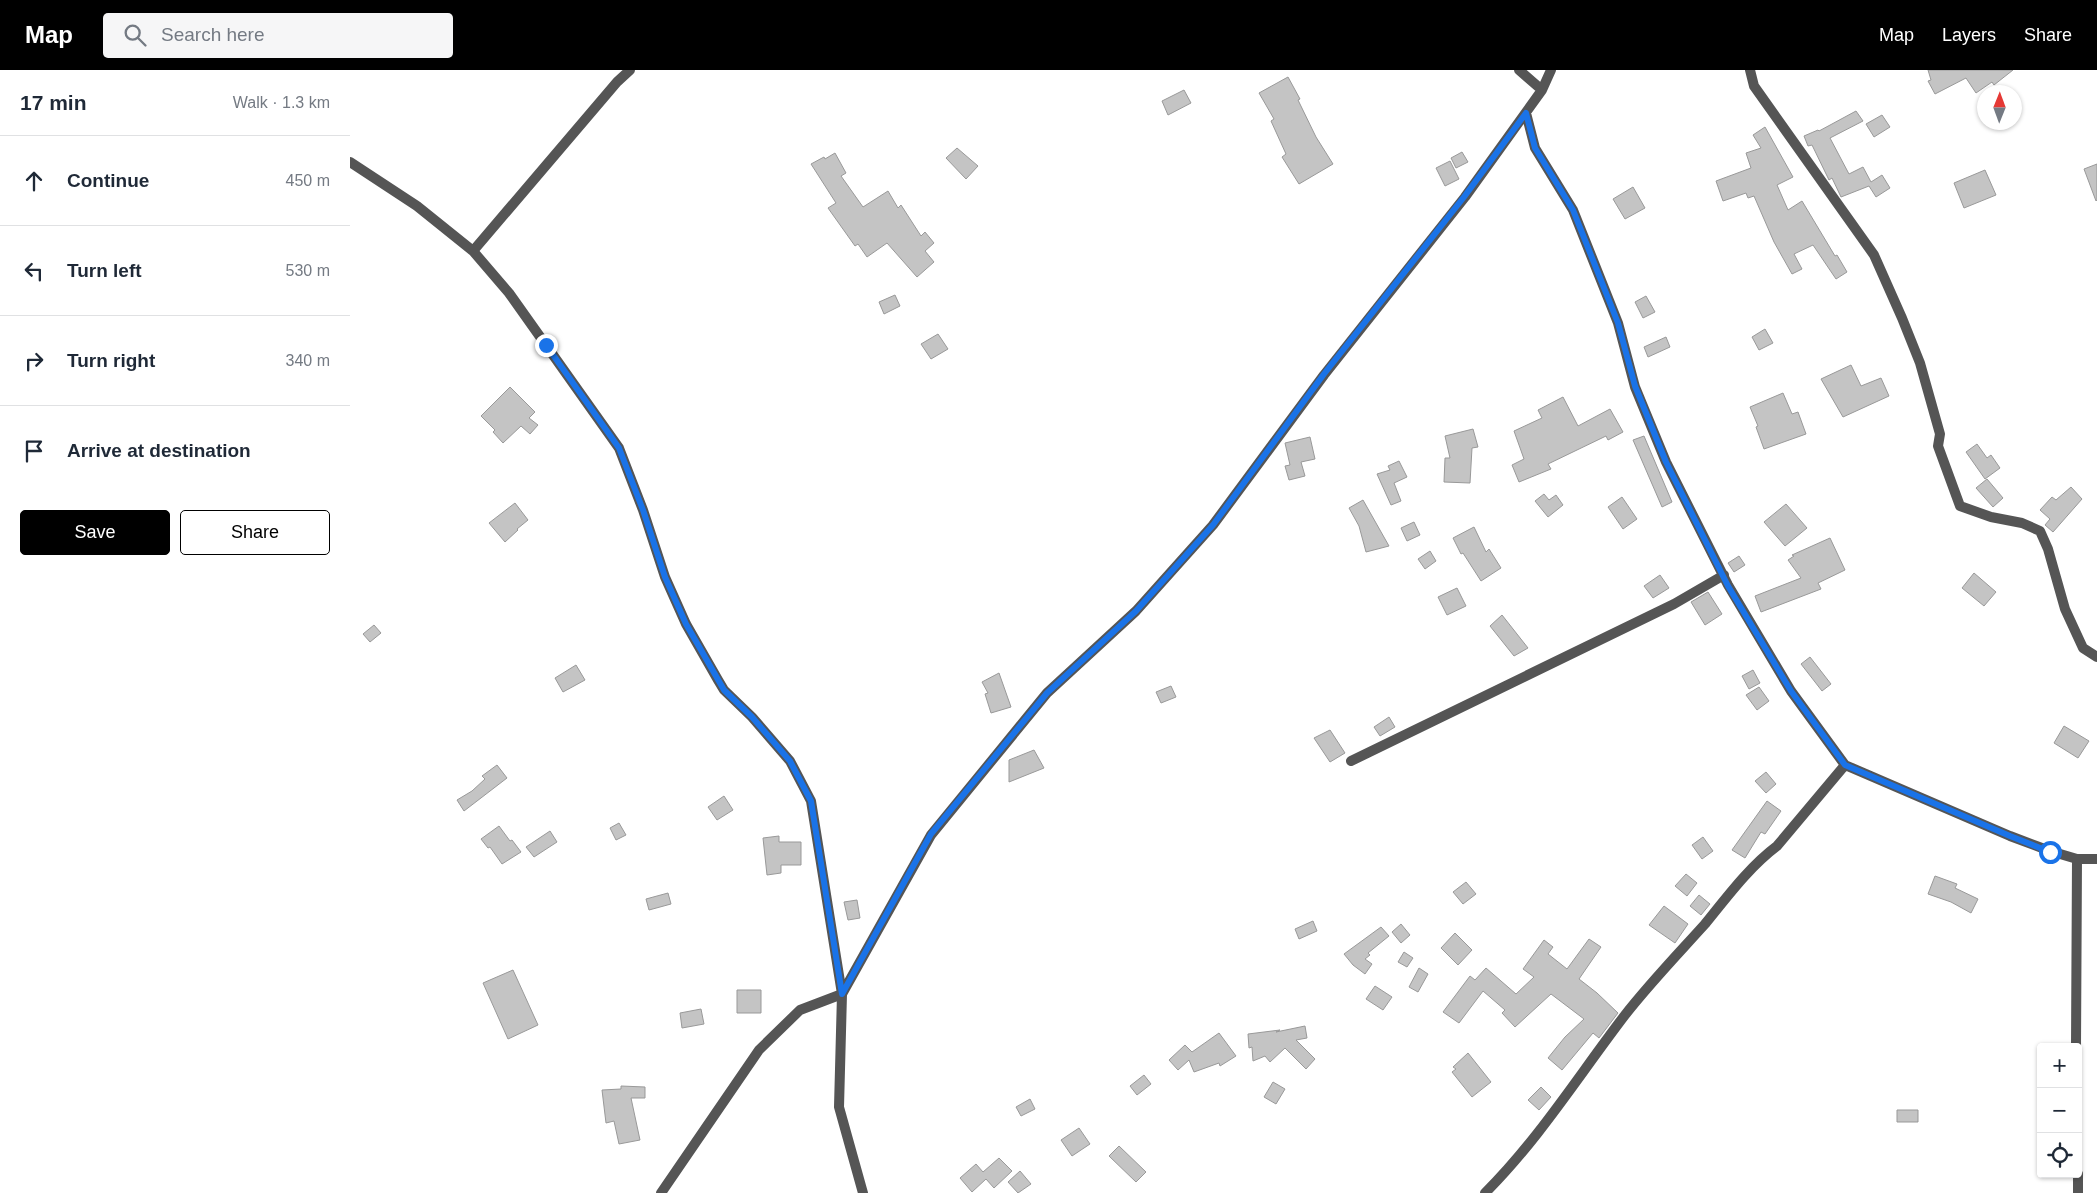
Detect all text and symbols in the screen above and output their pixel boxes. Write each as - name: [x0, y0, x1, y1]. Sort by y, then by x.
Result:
- search box: [103, 13, 453, 58]
- text: Map: [25, 21, 73, 48]
- icon: search: [121, 21, 149, 49]
- text: Search here: [161, 24, 265, 45]
- text: Map: [1879, 25, 1914, 45]
- text: Layers: [1942, 25, 1996, 45]
- text: Share: [2024, 25, 2072, 45]
- north arrow: [1977, 85, 2022, 130]
- text: 17 min: [20, 91, 87, 114]
- text: Walk · 1.3 km: [233, 94, 330, 111]
- icon: ahead: [20, 167, 48, 195]
- text: Continue: [67, 170, 149, 191]
- text: 450 m: [286, 172, 330, 189]
- icon: left: [20, 257, 48, 285]
- text: Turn left: [67, 260, 142, 281]
- text: 530 m: [286, 262, 330, 279]
- route end: [535, 334, 558, 357]
- icon: right: [20, 347, 48, 375]
- text: Turn right: [67, 350, 155, 371]
- text: 340 m: [286, 352, 330, 369]
- icon: arrive: [20, 437, 48, 465]
- text: Arrive at destination: [67, 440, 251, 461]
- button: Save: [20, 510, 170, 555]
- button: Share: [180, 510, 330, 555]
- route start: [2039, 841, 2062, 864]
- map controls: [2037, 1043, 2082, 1178]
- button: +: [2037, 1043, 2082, 1088]
- button: −: [2037, 1088, 2082, 1133]
- button: locate: [2037, 1133, 2082, 1178]

